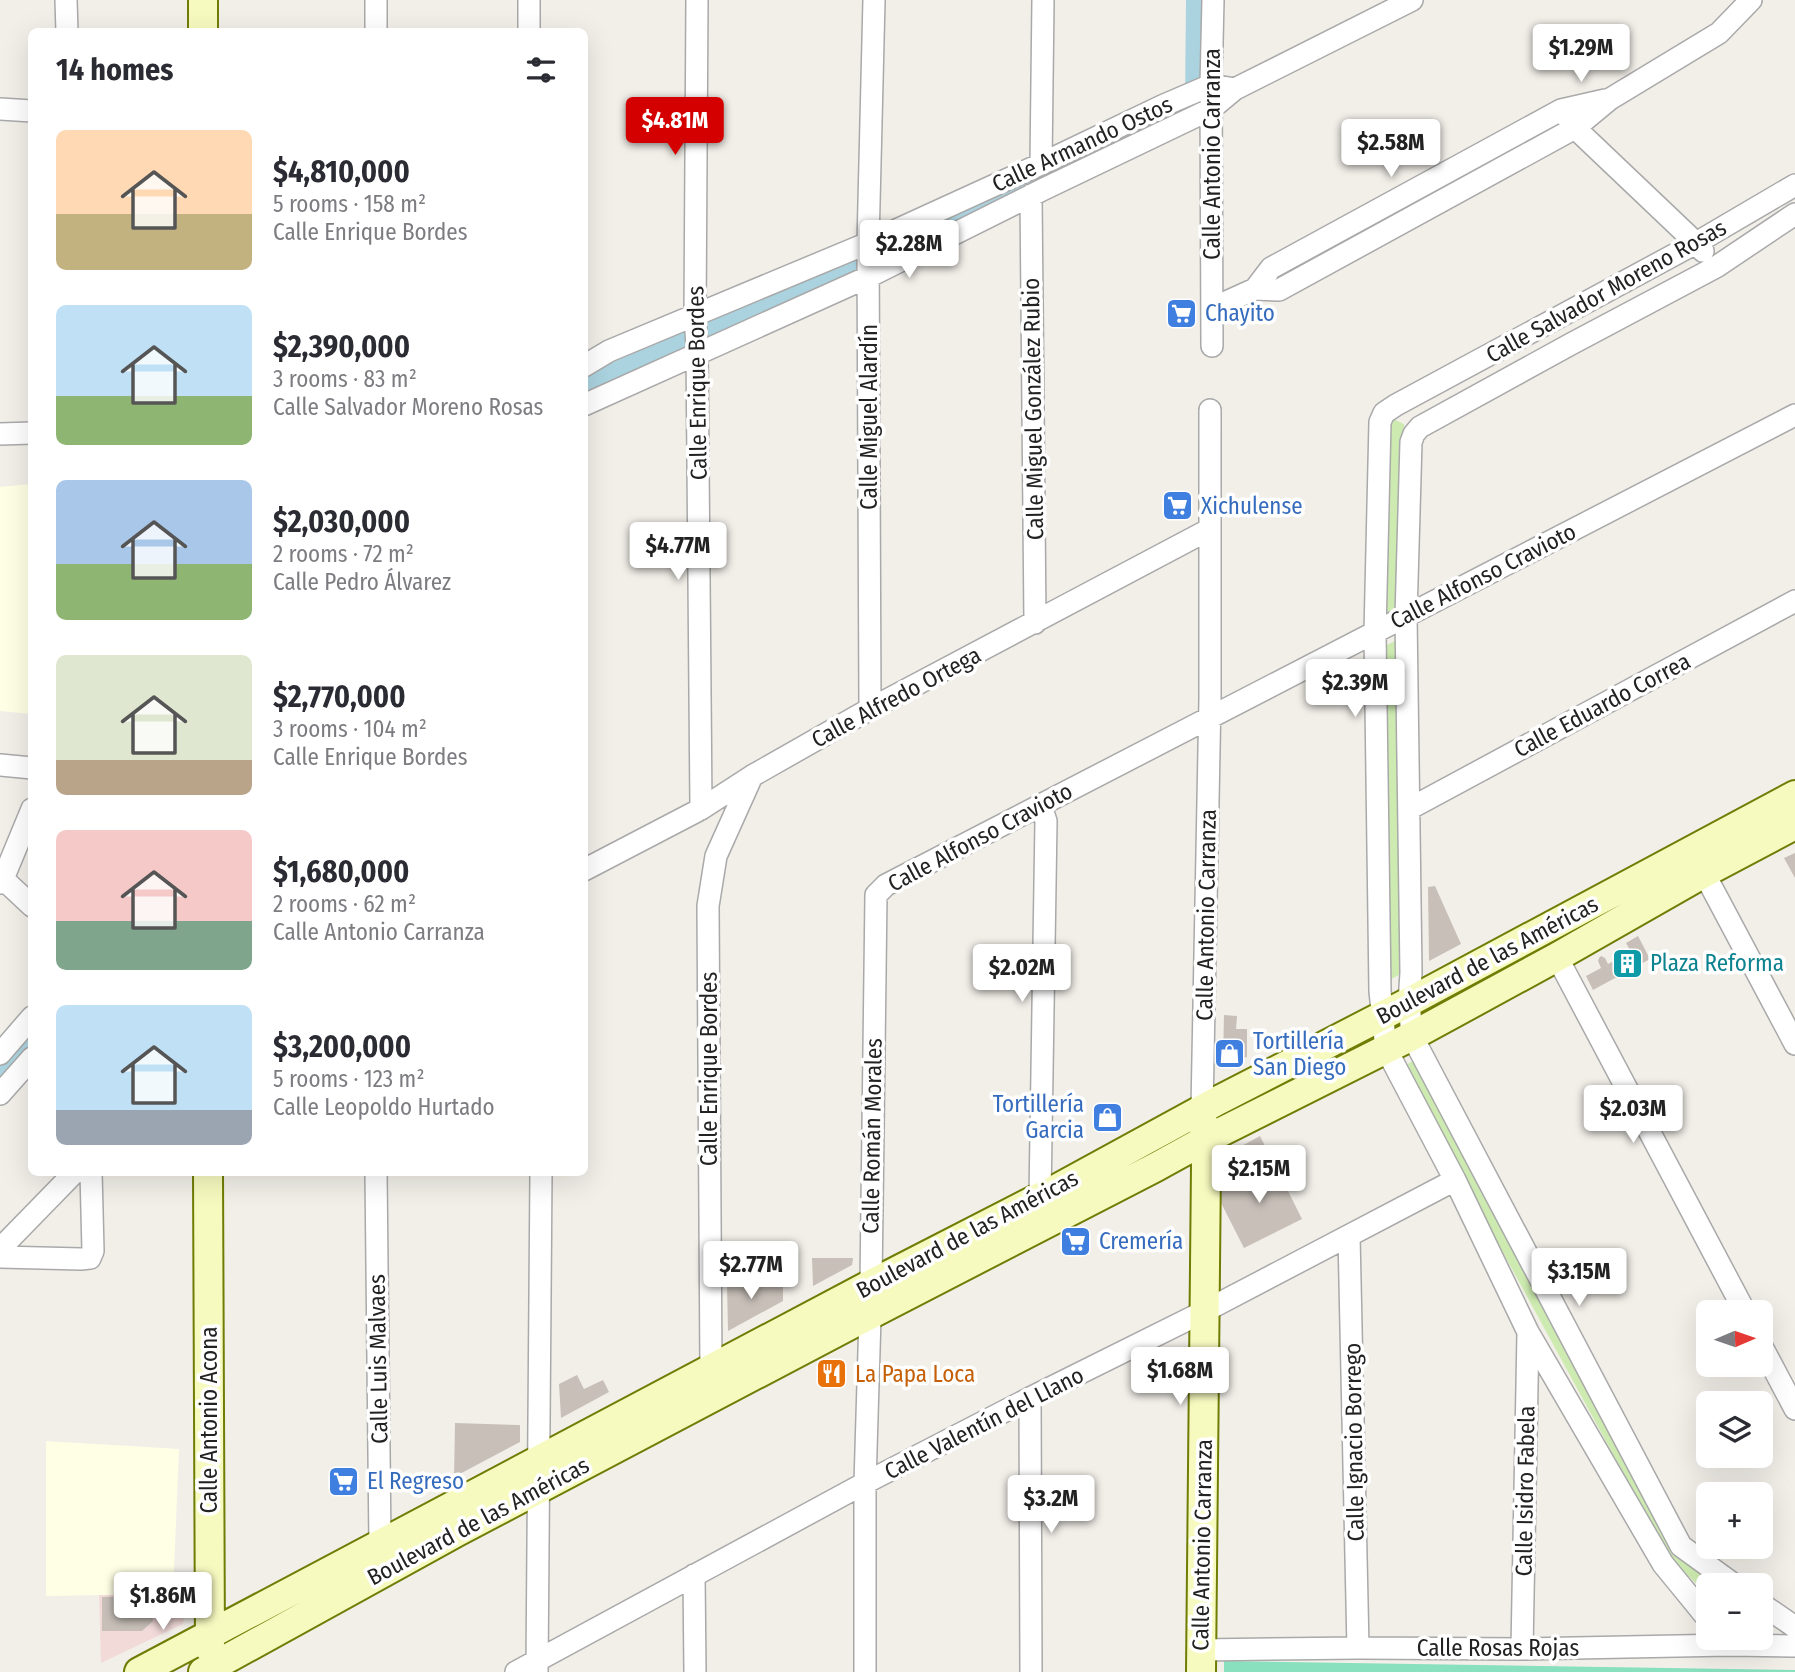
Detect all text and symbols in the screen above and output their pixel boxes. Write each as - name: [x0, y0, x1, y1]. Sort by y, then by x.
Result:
- pin: $1.29M: [1524, 24, 1638, 84]
- text: $1.29M: [1549, 33, 1613, 61]
- street label: Calle Antonio Carranza: [1198, 48, 1226, 260]
- icon: filters: [522, 51, 560, 89]
- text: 14 homes: [56, 52, 173, 88]
- street label: Calle Armando Ostos: [987, 90, 1177, 198]
- pin: $4.81M: [618, 97, 732, 157]
- text: $4.81M: [642, 106, 708, 134]
- pin: $2.58M: [1334, 120, 1448, 179]
- text: $2.58M: [1357, 128, 1425, 156]
- text: $4,810,000: [273, 154, 410, 190]
- icon: home: [112, 158, 196, 242]
- text: 5 rooms · 158 m²: [273, 190, 426, 218]
- street label: Calle Salvador Moreno Rosas: [1481, 213, 1731, 369]
- text: Calle Enrique Bordes: [273, 218, 468, 246]
- pin: $2.28M: [852, 220, 966, 280]
- text: $2.28M: [876, 229, 942, 257]
- street label: Calle Miguel González Rubio: [1017, 278, 1049, 540]
- street label: Calle Enrique Bordes: [681, 285, 713, 480]
- supermarket icon: Chayito: [1165, 296, 1199, 330]
- place label: Chayito: [1205, 299, 1275, 327]
- street label: Calle Miguel Alardín: [855, 324, 883, 510]
- text: $2,390,000: [273, 329, 410, 365]
- icon: home: [112, 333, 196, 417]
- text: 3 rooms · 83 m²: [273, 365, 417, 393]
- text: Calle Salvador Moreno Rosas: [273, 393, 543, 421]
- supermarket icon: Xichulense: [1161, 489, 1195, 523]
- place label: Xichulense: [1201, 492, 1303, 520]
- text: $2,030,000: [273, 504, 410, 540]
- icon: home: [112, 508, 196, 592]
- street label: Calle Alfonso Cravioto: [1385, 517, 1581, 635]
- pin: $4.77M: [621, 522, 735, 582]
- text: $4.77M: [646, 531, 710, 559]
- text: 2 rooms · 72 m²: [273, 540, 414, 568]
- text: Calle Pedro Álvarez: [273, 568, 451, 596]
- street label: Calle Alfredo Ortega: [807, 641, 985, 753]
- street label: Calle Eduardo Correa: [1509, 647, 1695, 763]
- pin: $2.39M: [1298, 660, 1412, 719]
- text: $2.39M: [1322, 668, 1388, 696]
- text: $2,770,000: [273, 679, 406, 715]
- icon: home: [112, 683, 196, 767]
- text: 3 rooms · 104 m²: [273, 715, 427, 743]
- text: Calle Enrique Bordes: [273, 743, 468, 771]
- street label: Calle Alfonso Cravioto: [883, 777, 1077, 897]
- street label: Calle Antonio Carranza: [1190, 809, 1222, 1021]
- text: $1,680,000: [273, 854, 409, 890]
- icon: home: [112, 858, 196, 942]
- text: 2 rooms · 62 m²: [273, 890, 416, 918]
- street label: Boulevard de las Américas: [1371, 890, 1603, 1030]
- text: Calle Antonio Carranza: [273, 918, 485, 946]
- pin: $2.02M: [965, 944, 1079, 1004]
- building icon: Plaza Reforma: [1610, 946, 1644, 980]
- place label: Plaza Reforma: [1650, 949, 1784, 977]
- text: $2.02M: [989, 953, 1055, 981]
- street label: Calle Enrique Bordes: [695, 972, 723, 1166]
- place label: Tortillería San Diego: [1253, 1027, 1346, 1081]
- text: $3,200,000: [273, 1029, 411, 1065]
- icon: home: [112, 1033, 196, 1117]
- shop icon: Tortillería San Diego: [1213, 1037, 1247, 1071]
- street label: Calle Román Morales: [856, 1038, 888, 1234]
- text: 5 rooms · 123 m²: [273, 1065, 424, 1093]
- pin: $2.03M: [1576, 1086, 1690, 1145]
- place label: Tortillería Garcia: [993, 1090, 1084, 1144]
- text: Calle Leopoldo Hurtado: [273, 1093, 495, 1121]
- text: $2.03M: [1600, 1094, 1666, 1122]
- shop icon: Tortillería Garcia: [1090, 1100, 1124, 1134]
- pin: $2.15M: [1202, 1146, 1316, 1205]
- text: $2.15M: [1228, 1154, 1290, 1182]
- street label: Boulevard de las Américas: [851, 1164, 1083, 1304]
- supermarket icon: Cremería: [1059, 1224, 1093, 1258]
- place label: Cremería: [1099, 1227, 1183, 1255]
- pin: $2.77M: [694, 1242, 808, 1301]
- pin: $3.15M: [1522, 1248, 1636, 1308]
- text: $2.77M: [719, 1250, 783, 1278]
- text: $3.15M: [1548, 1257, 1610, 1285]
- street label: Calle Luis Malvaes: [363, 1274, 393, 1444]
- north arrow: [1696, 1300, 1773, 1377]
- map controls: [1696, 1300, 1773, 1650]
- street label: Calle Antonio Acona: [195, 1326, 223, 1514]
- street label: Calle Ignacio Borrego: [1338, 1342, 1370, 1542]
- pin: $1.68M: [1123, 1348, 1237, 1407]
- text: $1.68M: [1147, 1356, 1213, 1384]
- restaurant icon: La Papa Loca: [815, 1357, 849, 1391]
- place label: La Papa Loca: [855, 1360, 975, 1388]
- street label: Calle Valentín del Llano: [880, 1361, 1088, 1485]
- button: layers: [1696, 1391, 1773, 1468]
- street label: Calle Isidro Fabela: [1510, 1405, 1540, 1577]
- street label: Calle Antonio Carranza: [1186, 1439, 1218, 1651]
- street label: Boulevard de las Américas: [362, 1451, 594, 1591]
- supermarket icon: El Regreso: [327, 1464, 361, 1498]
- place label: El Regreso: [367, 1467, 464, 1495]
- pin: $3.2M: [1002, 1476, 1100, 1535]
- button: +: [1696, 1482, 1773, 1559]
- text: $3.2M: [1024, 1484, 1078, 1512]
- pin: $1.86M: [106, 1572, 220, 1632]
- button: −: [1696, 1573, 1773, 1650]
- text: $1.86M: [130, 1581, 196, 1609]
- street label: Calle Rosas Rojas: [1417, 1634, 1579, 1662]

